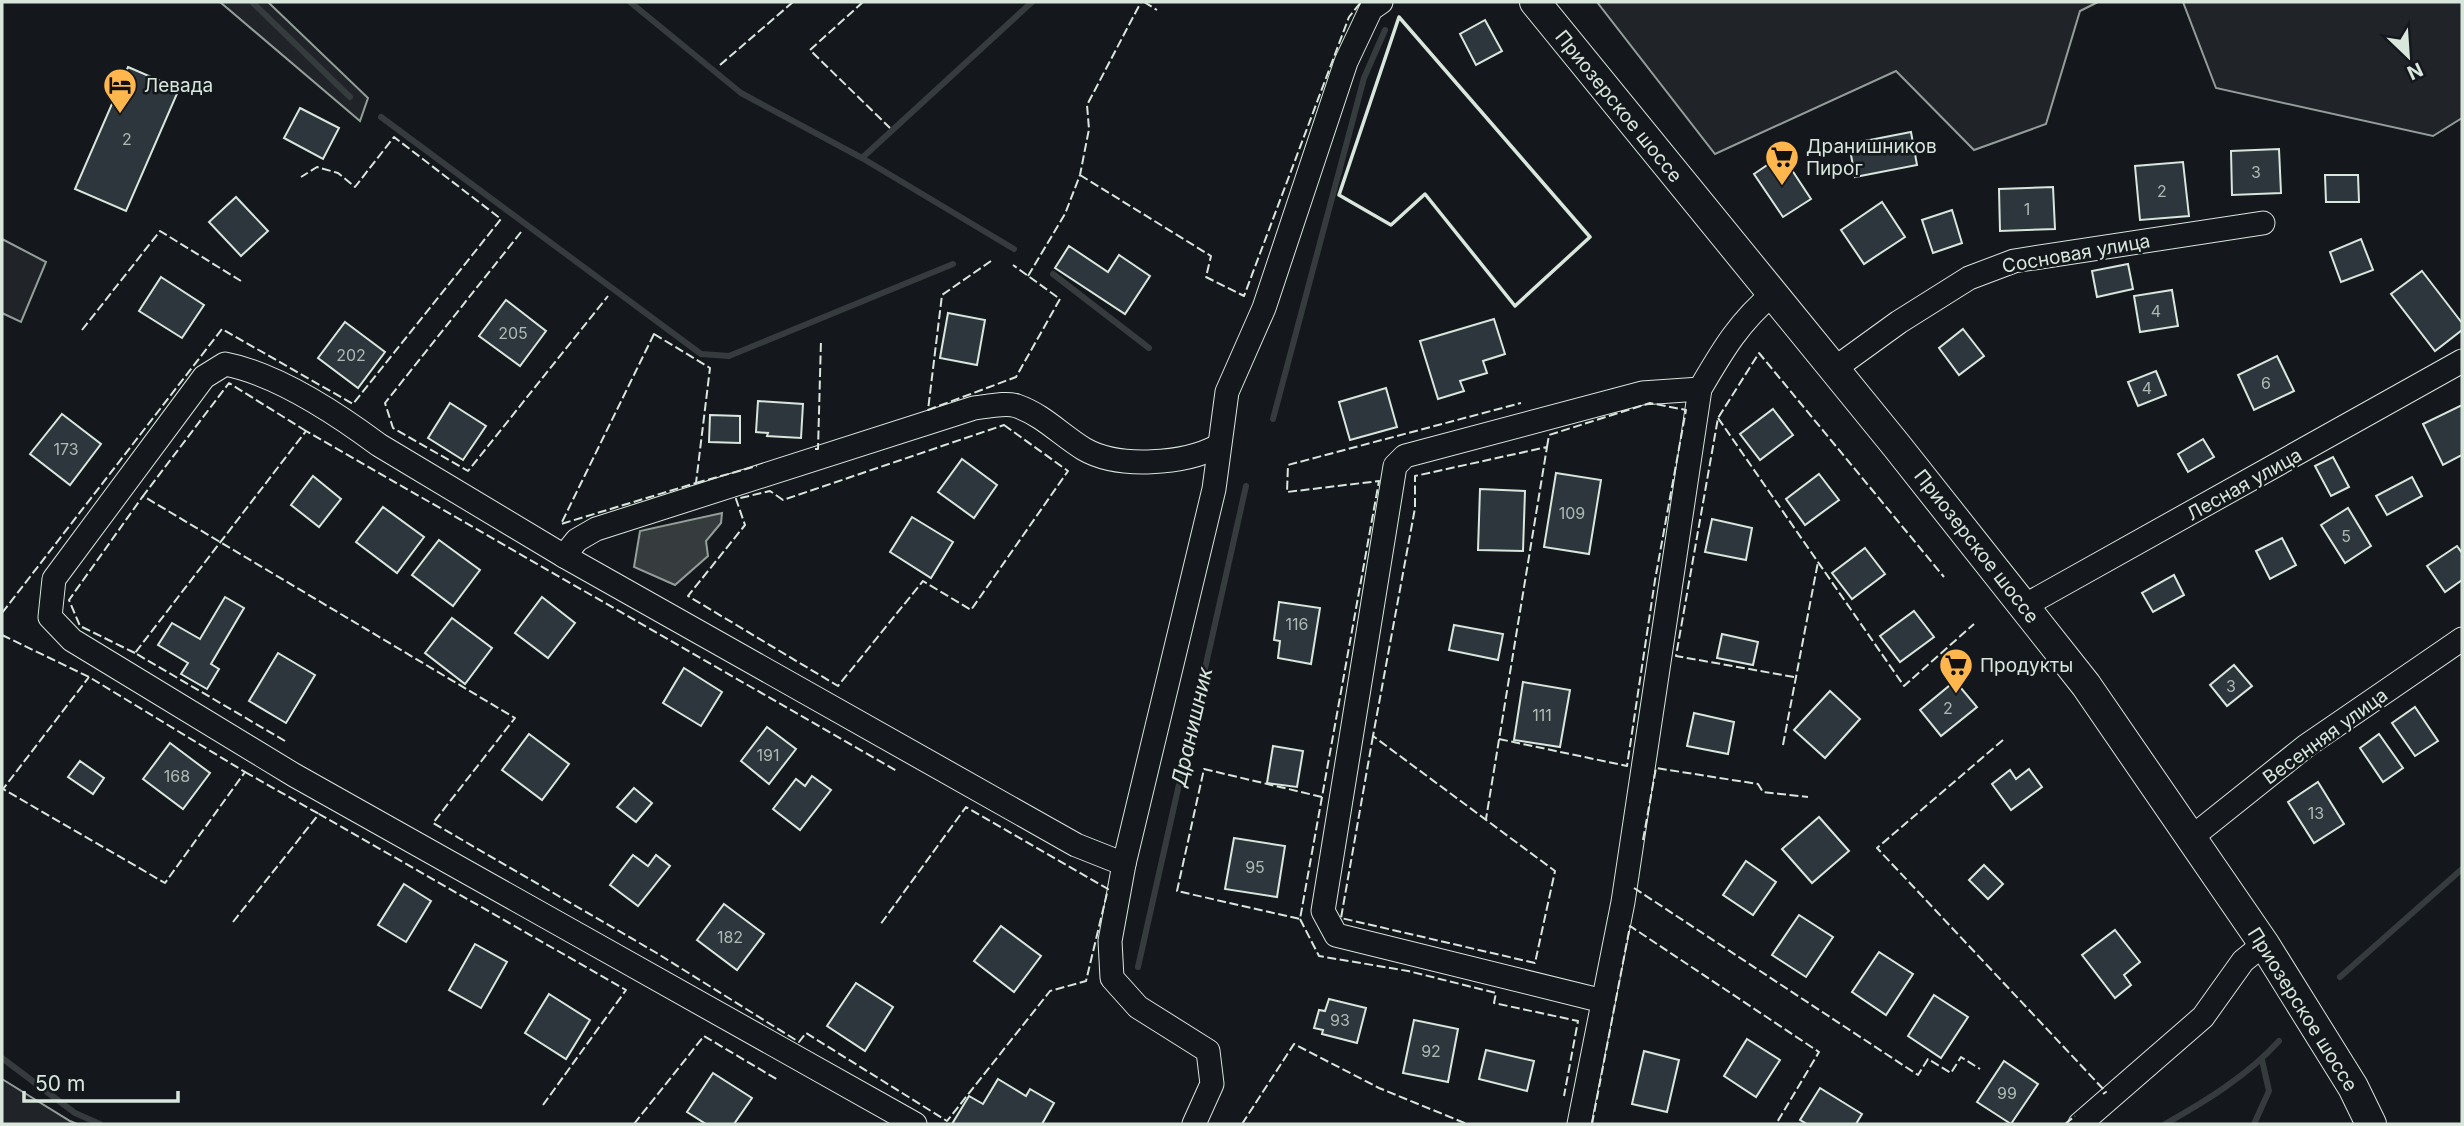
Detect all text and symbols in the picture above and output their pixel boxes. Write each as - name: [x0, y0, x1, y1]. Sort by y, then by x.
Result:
- north arrow: [2373, 21, 2443, 91]
- street label: Приозерское шоссе: [1550, 26, 1687, 187]
- text: N: [2404, 57, 2426, 84]
- hotel icon: Левада: [101, 66, 139, 115]
- place label: Левада: [144, 74, 213, 97]
- house number: 2: [122, 129, 132, 149]
- place label: Дранишников Пирог: [1806, 135, 1937, 180]
- supermarket icon: Дранишников Пирог: [1763, 138, 1801, 187]
- house number: 3: [2251, 162, 2261, 182]
- house number: 2: [2157, 181, 2167, 201]
- house number: 1: [2024, 199, 2030, 219]
- street label: Сосновая улица: [2000, 229, 2152, 278]
- house number: 4: [2151, 301, 2161, 321]
- house number: 205: [498, 323, 528, 343]
- house number: 202: [336, 345, 366, 365]
- house number: 6: [2261, 373, 2271, 393]
- house number: 4: [2142, 378, 2152, 398]
- house number: 173: [53, 439, 79, 459]
- street label: Лесная улица: [2183, 443, 2306, 526]
- street label: Приозерское шоссе: [1909, 465, 2044, 628]
- house number: 109: [1559, 503, 1585, 523]
- house number: 5: [2341, 526, 2351, 546]
- house number: 116: [1286, 614, 1308, 634]
- supermarket icon: Продукты: [1937, 646, 1975, 695]
- place label: Продукты: [1980, 654, 2073, 677]
- water label: Дранишник: [1165, 664, 1218, 790]
- house number: 3: [2226, 676, 2236, 696]
- street label: Весенняя улица: [2259, 684, 2392, 789]
- house number: 2: [1943, 698, 1953, 718]
- house number: 111: [1532, 705, 1552, 725]
- house number: 191: [757, 745, 779, 765]
- house number: 168: [164, 766, 190, 786]
- house number: 13: [2308, 803, 2324, 823]
- house number: 95: [1245, 857, 1265, 877]
- street label: Приозерское шоссе: [2243, 923, 2362, 1095]
- house number: 182: [717, 927, 743, 947]
- house number: 93: [1330, 1010, 1350, 1030]
- house number: 92: [1421, 1041, 1441, 1061]
- scale bar: [24, 1060, 178, 1104]
- text: 50 m: [35, 1071, 85, 1096]
- house number: 99: [1997, 1083, 2017, 1103]

